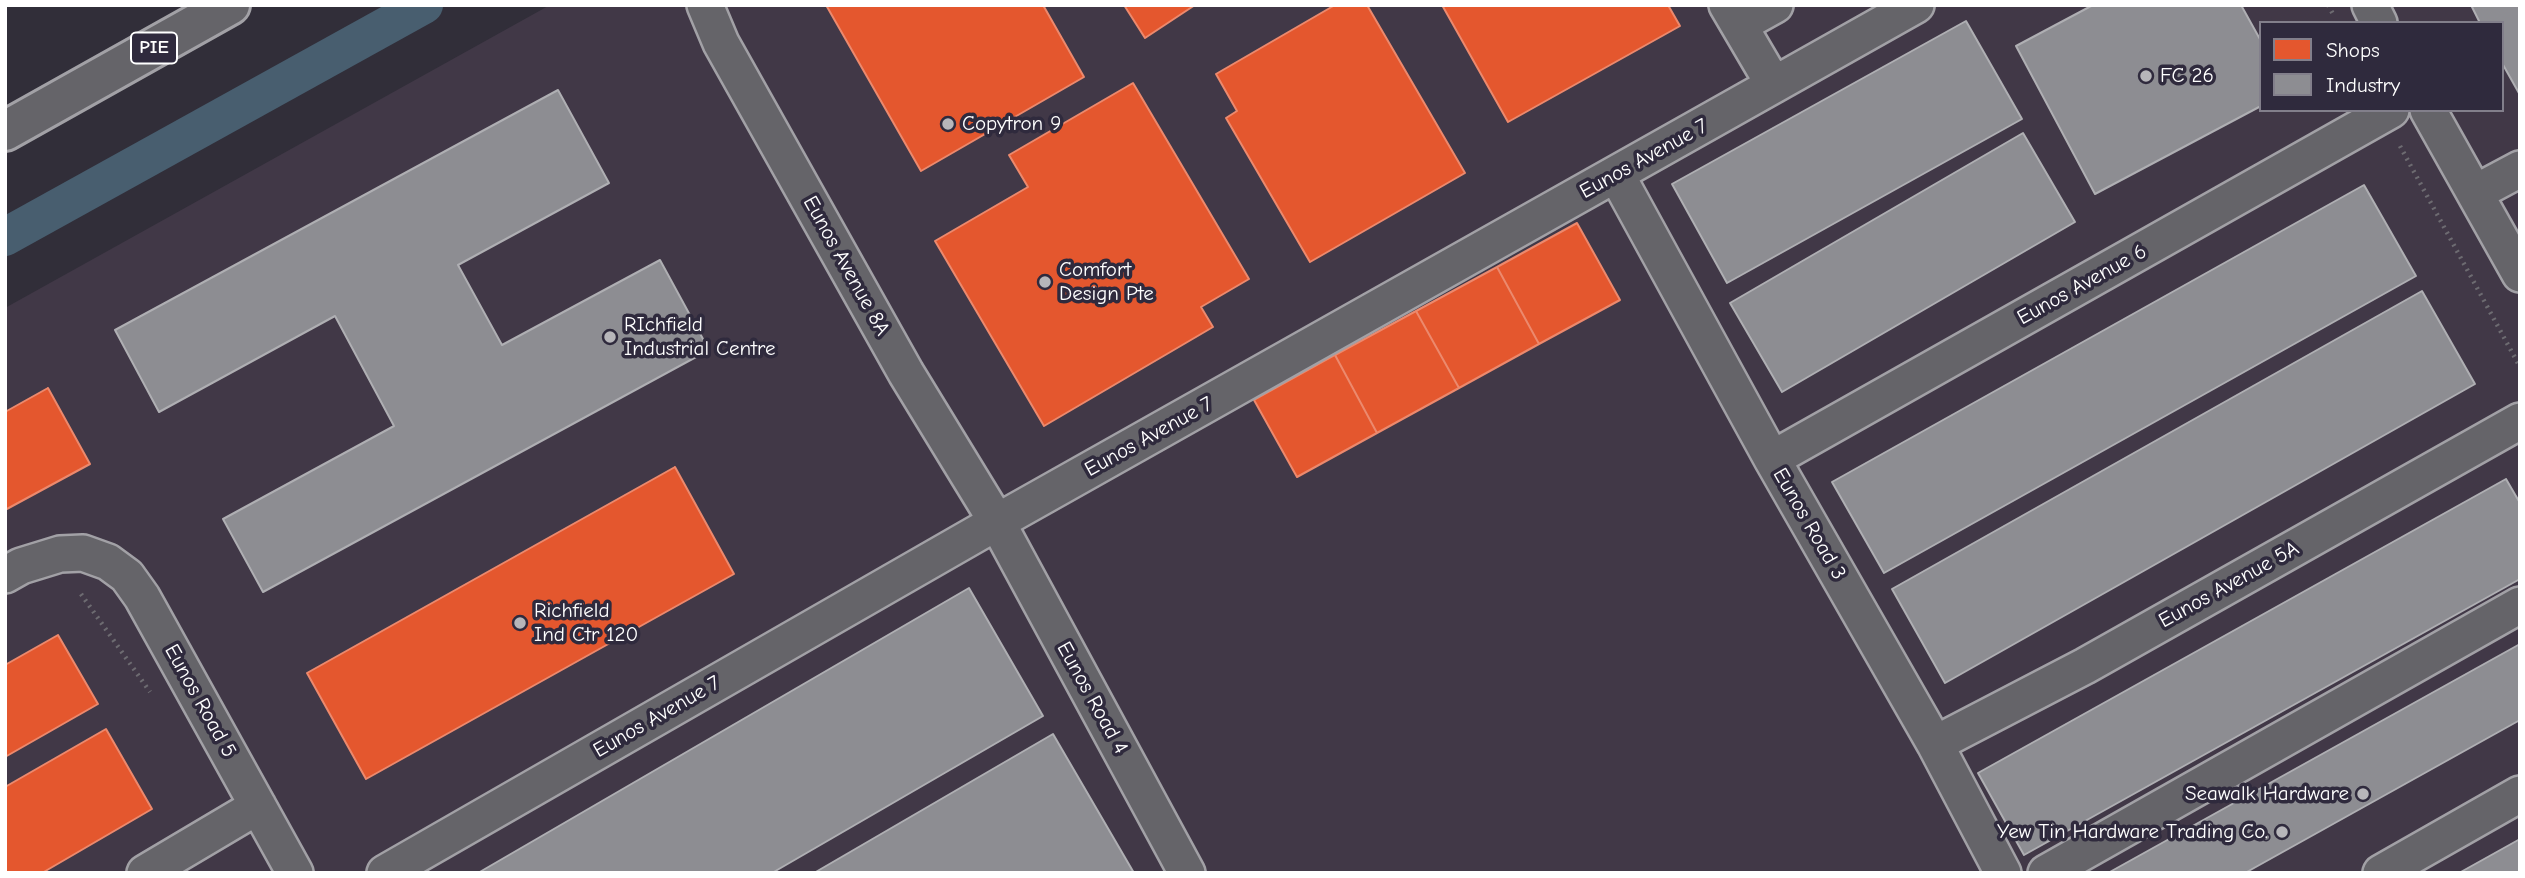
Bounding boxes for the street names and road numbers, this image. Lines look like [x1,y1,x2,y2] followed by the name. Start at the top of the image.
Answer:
[131,32,177,64] road number: PIE
[1576,113,1712,205] street label: Eunos Avenue 7
[797,192,895,340] street label: Eunos Avenue 8A
[2013,239,2151,331] street label: Eunos Avenue 6
[1081,391,1217,483] street label: Eunos Avenue 7
[1767,464,1851,584] street label: Eunos Road 3
[2155,536,2303,634] street label: Eunos Avenue 5A
[1051,638,1133,758] street label: Eunos Road 4
[159,640,241,762] street label: Eunos Road 5
[589,670,725,764] street label: Eunos Avenue 7

